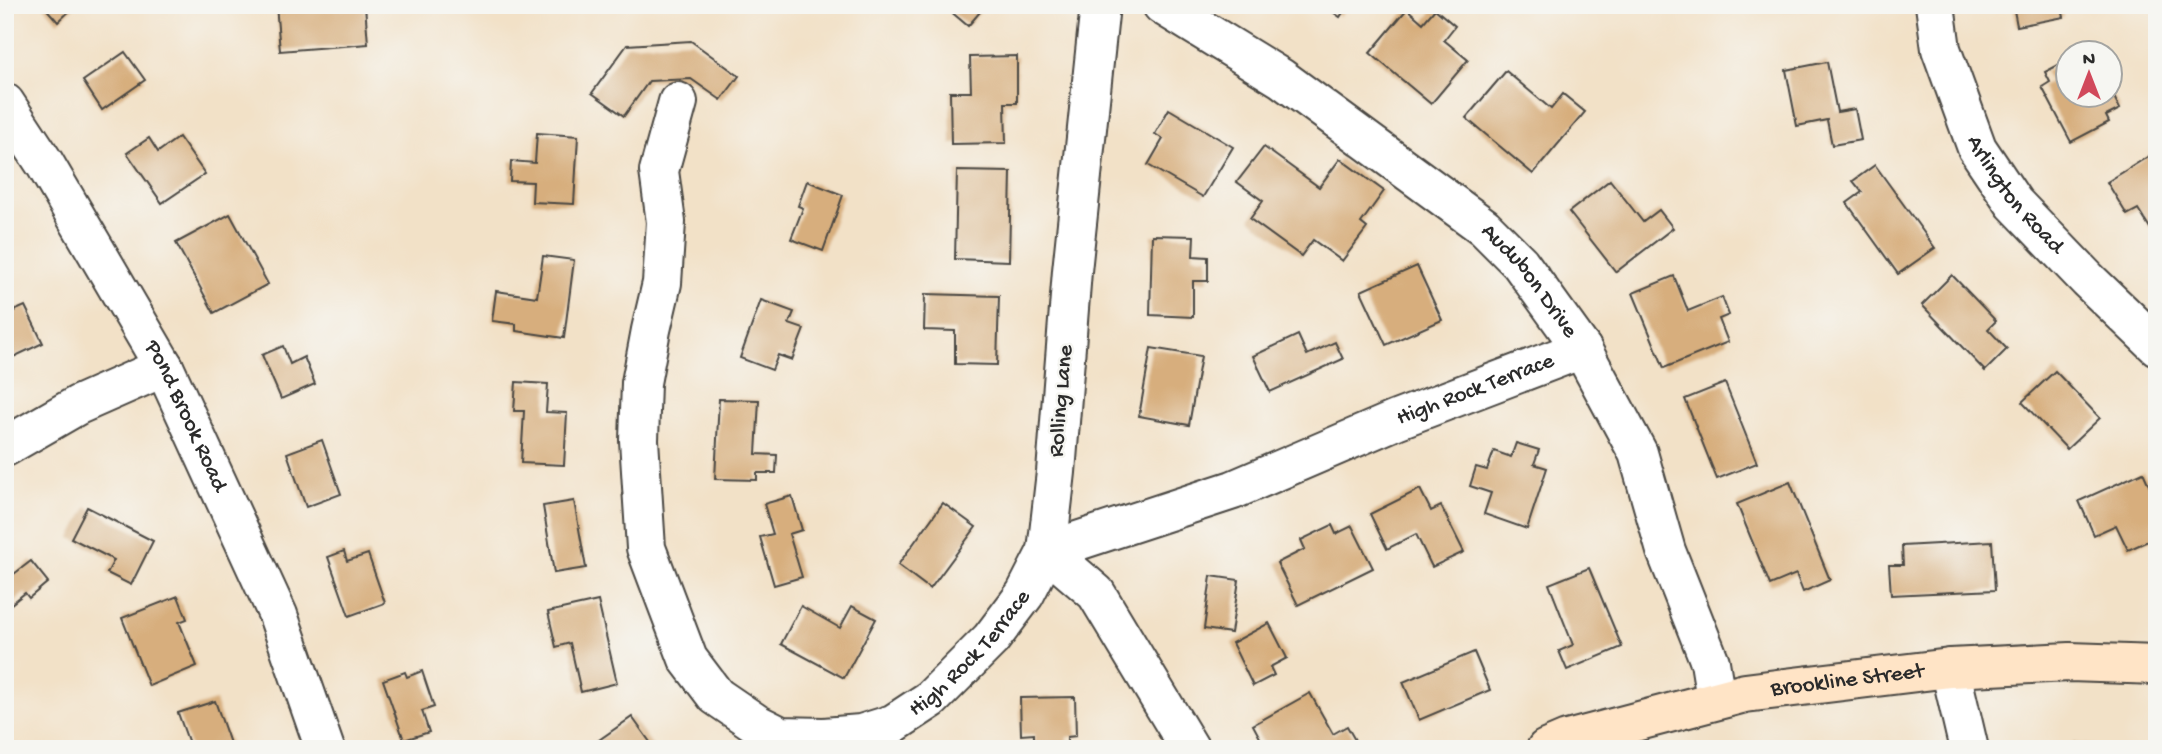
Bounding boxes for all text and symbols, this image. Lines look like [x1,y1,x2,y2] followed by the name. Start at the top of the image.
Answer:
[2054,38,2124,108] north arrow
[2083,49,2095,72] text: N
[1960,132,2070,261] street label: Arlington Road
[1475,218,1584,344] street label: Audubon Drive
[137,335,234,498] street label: Pond Brook Road
[1044,343,1080,458] street label: Rolling Lane
[1393,347,1559,432] street label: High Rock Terrace
[904,584,1037,723] street label: High Rock Terrace
[1768,658,1927,703] street label: Brookline Street

